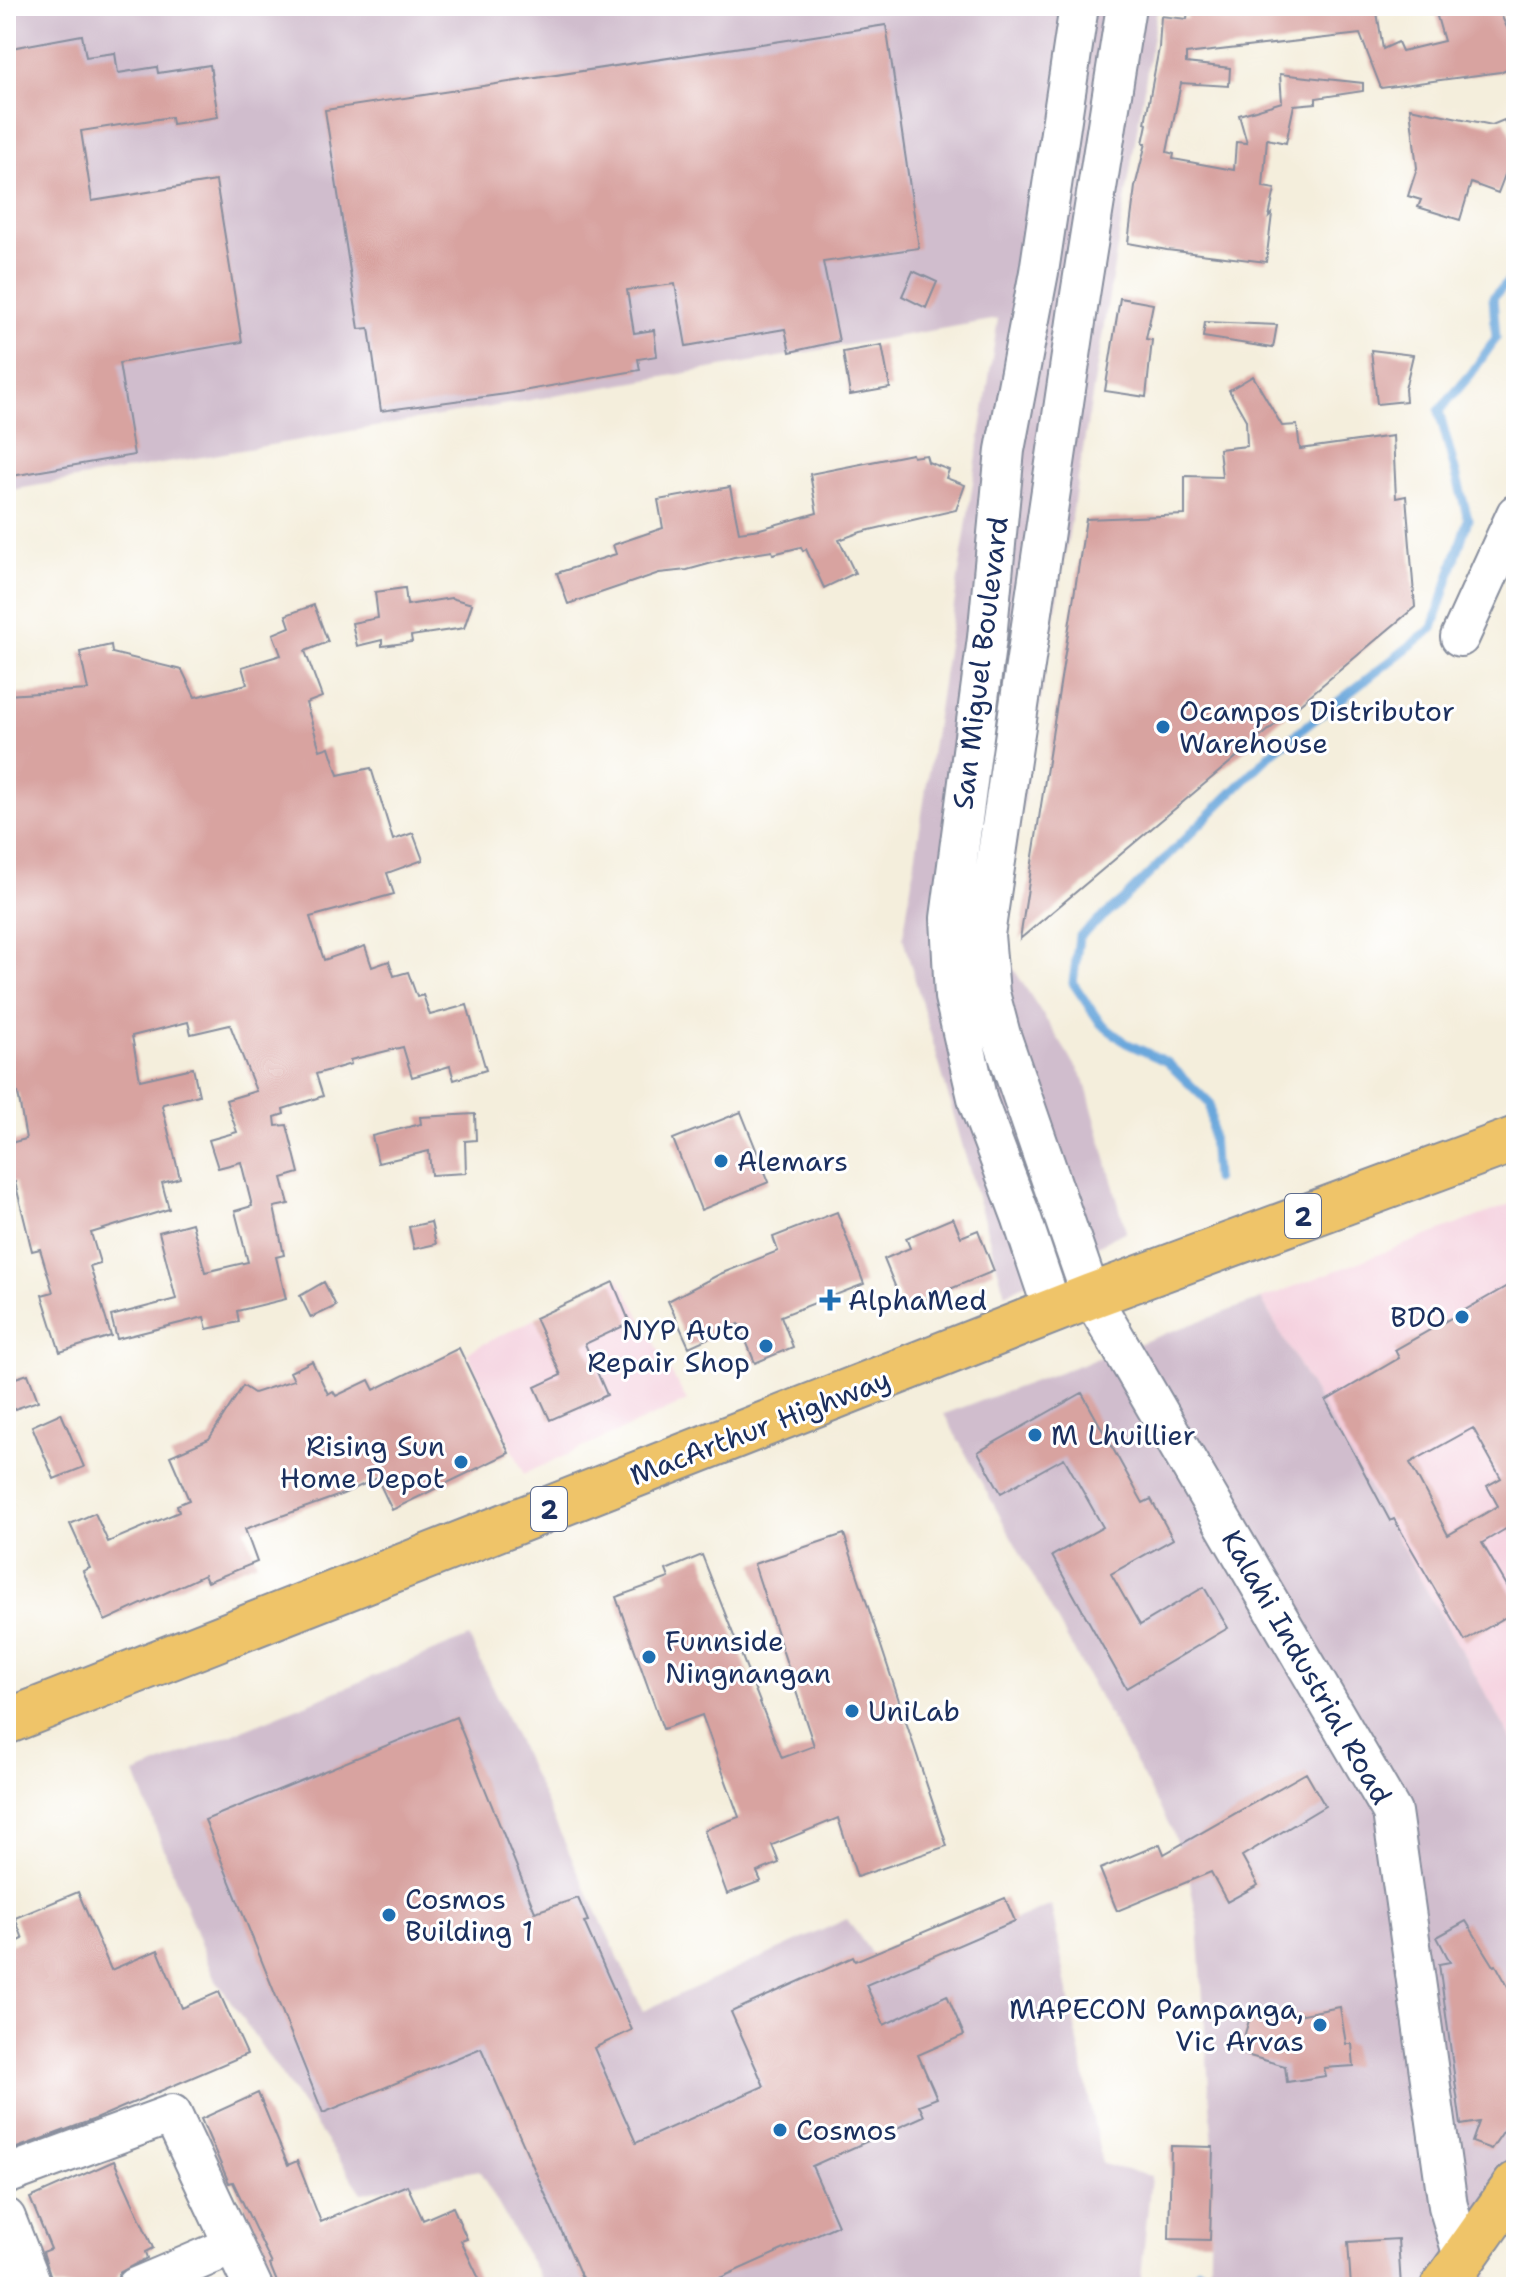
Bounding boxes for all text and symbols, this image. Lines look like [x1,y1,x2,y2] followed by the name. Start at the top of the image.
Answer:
[943,514,1017,812] street label: San Miguel Boulevard
[1179,692,1455,762] place label: Ocampos Distributor Warehouse
[1154,718,1172,736] marker: Ocampos Distributor Warehouse
[737,1142,848,1180] place label: Alemars
[712,1152,730,1170] marker: Alemars
[1285,1194,1321,1238] road number: 2
[848,1281,987,1319] place label: AlphaMed
[819,1289,841,1311] marker: AlphaMed
[1390,1298,1446,1336] place label: BDO
[1453,1308,1471,1326] marker: BDO
[587,1311,750,1381] place label: NYP Auto Repair Shop
[757,1337,775,1355] marker: NYP Auto Repair Shop
[624,1360,896,1494] street label: MacArthur Highway
[1051,1416,1196,1454] place label: M Lhuillier
[1026,1426,1044,1444] marker: M Lhuillier
[280,1427,445,1497] place label: Rising Sun Home Depot
[452,1453,470,1471] marker: Rising Sun Home Depot
[531,1487,567,1531] road number: 2
[1213,1523,1401,1811] street label: Kalahi Industrial Road
[665,1622,831,1692] place label: Funnside Ningnangan
[640,1648,658,1666] marker: Funnside Ningnangan
[868,1692,960,1730] place label: UniLab
[843,1702,861,1720] marker: UniLab
[405,1880,534,1950] place label: Cosmos Building 1
[380,1906,398,1924] marker: Cosmos Building 1
[1009,1990,1304,2060] place label: MAPECON Pampanga, Vic Arvas
[1311,2016,1329,2034] marker: MAPECON Pampanga, Vic Arvas
[796,2111,897,2149] place label: Cosmos
[771,2121,789,2139] marker: Cosmos

